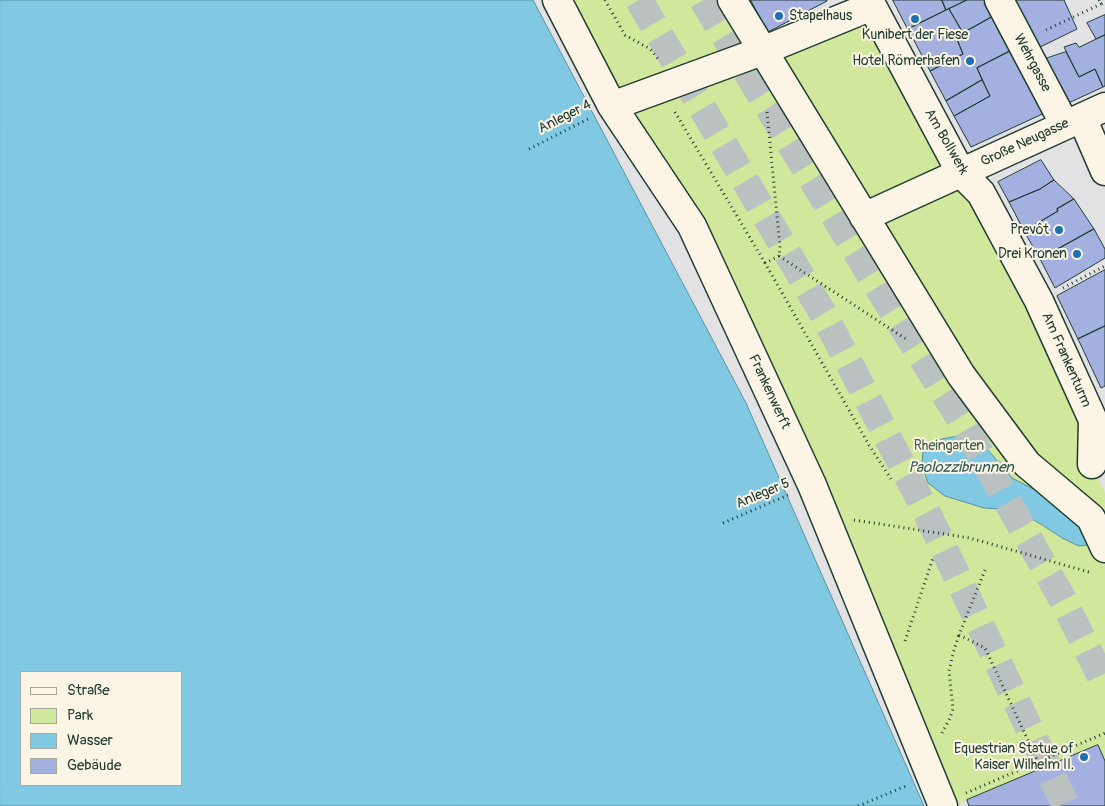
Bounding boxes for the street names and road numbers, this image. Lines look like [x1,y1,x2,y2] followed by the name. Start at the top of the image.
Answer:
[1010,31,1054,95] street label: Wehrgasse
[536,96,594,138] street label: Anleger 4
[920,106,972,178] street label: Am Bollwerk
[978,115,1072,171] street label: Große Neugasse
[1038,310,1094,410] street label: Am Frankenturm
[744,352,794,432] street label: Frankenwerft
[734,475,792,513] street label: Anleger 5

